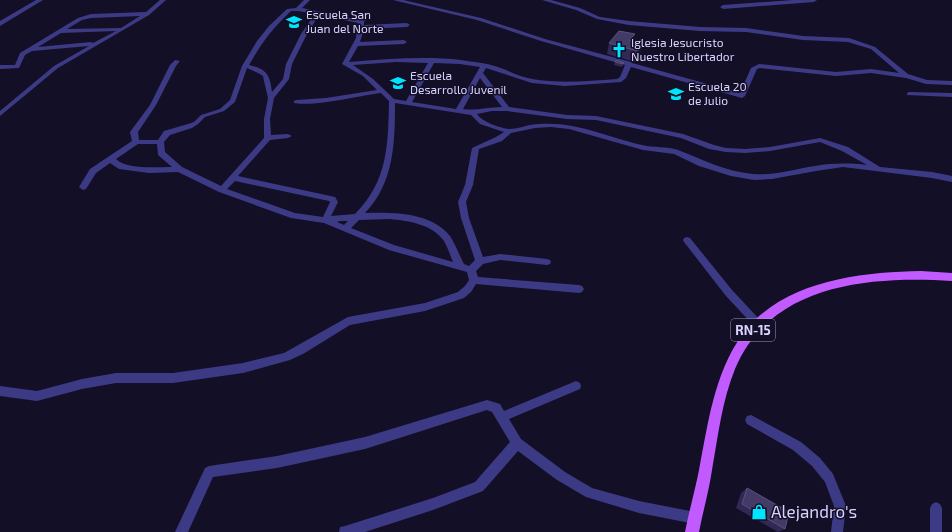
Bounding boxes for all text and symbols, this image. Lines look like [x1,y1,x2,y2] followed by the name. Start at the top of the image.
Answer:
[306,7,384,35] place label: Escuela San Juan del Norte
[285,13,303,31] school or university icon: Escuela San Juan del Norte
[631,35,735,63] place label: Iglesia Jesucristo Nuestro Libertador
[610,41,628,59] church icon: Iglesia Jesucristo Nuestro Libertador
[410,68,507,96] place label: Escuela Desarrollo Juvenil
[389,74,407,92] school or university icon: Escuela Desarrollo Juvenil
[688,79,747,107] place label: Escuela 20 de Julio
[667,85,685,103] school or university icon: Escuela 20 de Julio
[731,319,775,341] road number: RN-15
[771,501,857,522] place label: Alejandro's
[750,503,768,521] shop icon: Alejandro's

